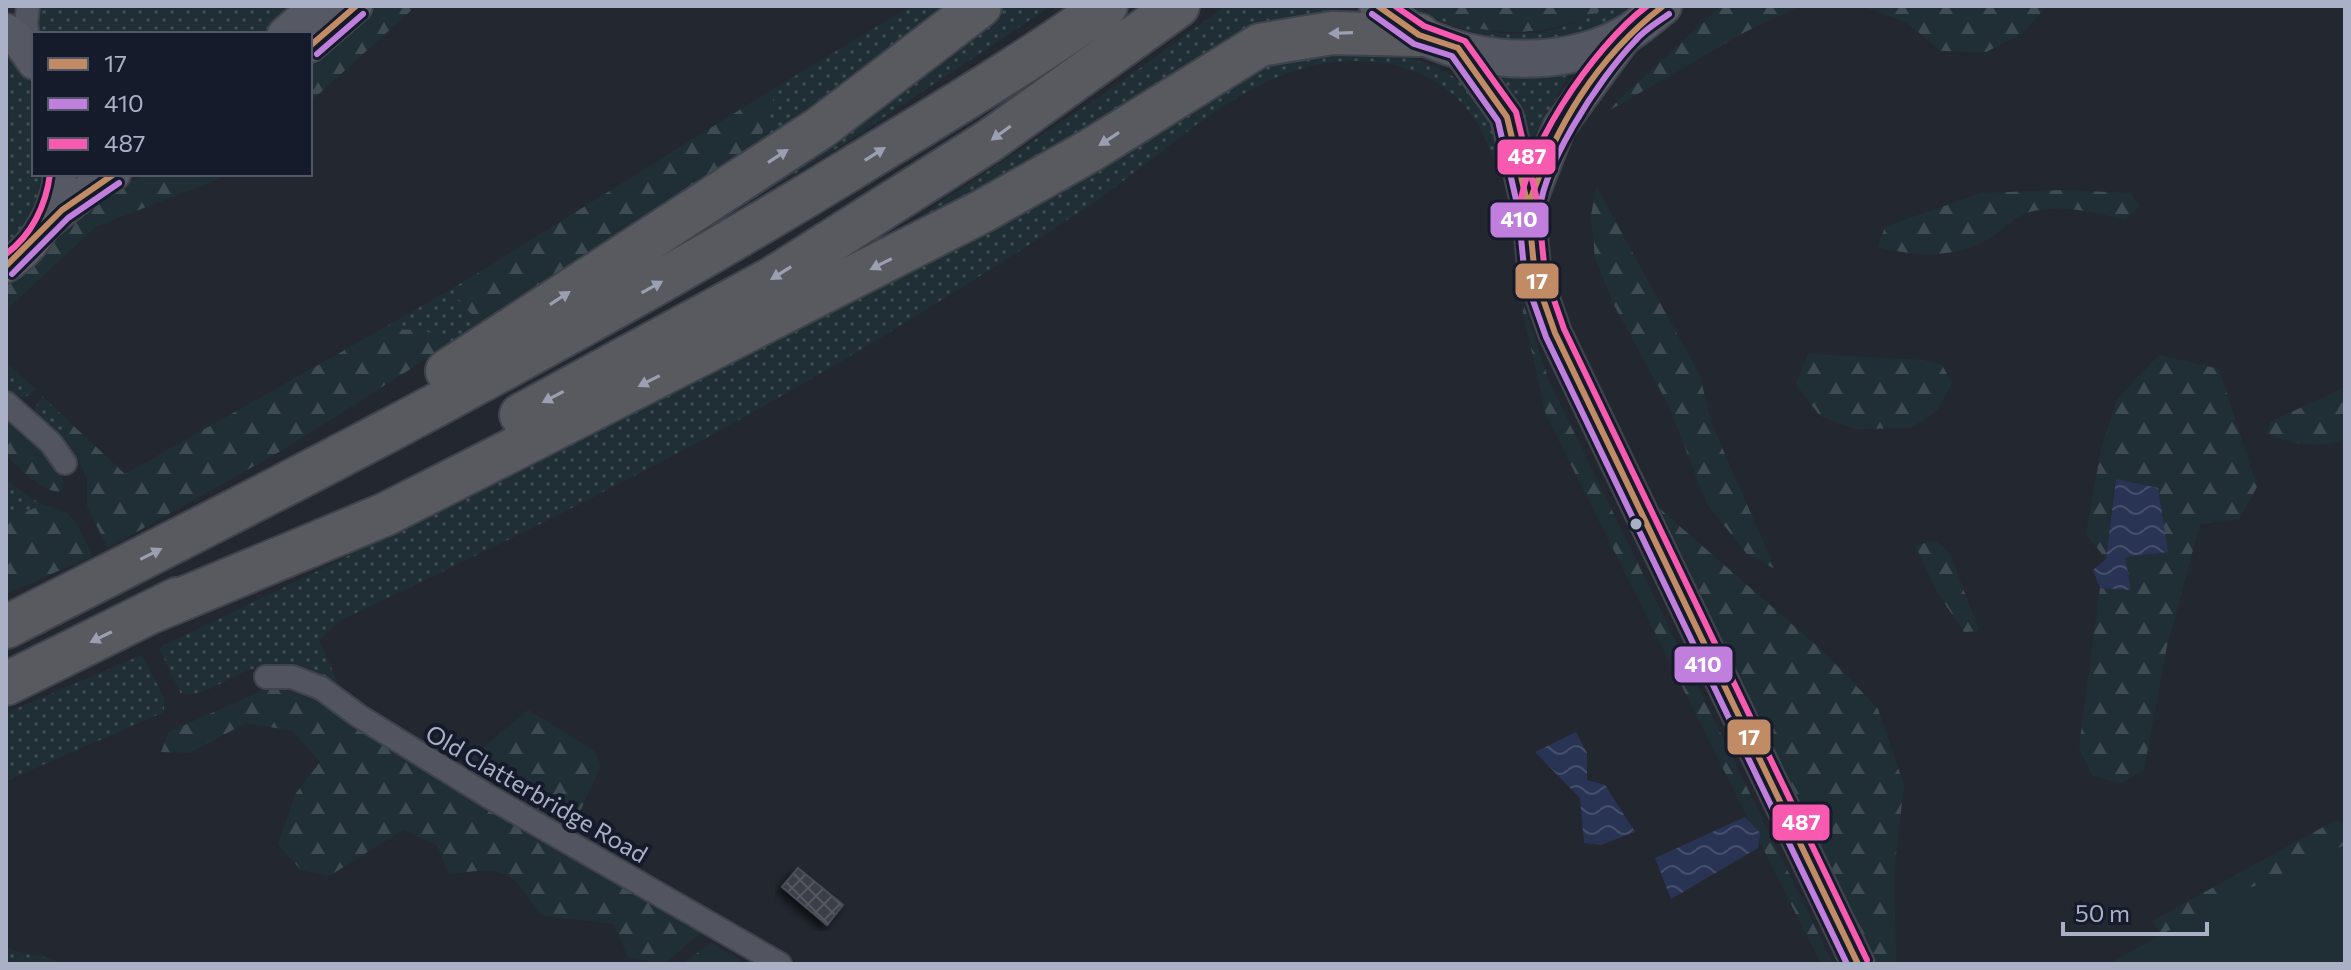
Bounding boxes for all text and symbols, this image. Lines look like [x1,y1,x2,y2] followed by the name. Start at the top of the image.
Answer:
[1328,27,1353,40] one-way arrow
[32,32,312,176] legend
[104,48,127,77] text: 17
[104,88,144,117] text: 410
[990,125,1011,140] one-way arrow
[104,128,146,157] text: 487
[1098,131,1119,146] one-way arrow
[1496,138,1557,176] line badge: 487
[1508,142,1547,169] text: 487
[864,147,886,161] one-way arrow
[767,148,788,163] one-way arrow
[1489,201,1550,239] line badge: 410
[1500,205,1538,232] text: 410
[869,257,892,270] one-way arrow
[1514,262,1560,300] line badge: 17
[770,265,793,280] one-way arrow
[1526,267,1548,294] text: 17
[641,281,663,295] one-way arrow
[549,291,571,306] one-way arrow
[637,375,660,388] one-way arrow
[542,391,565,404] one-way arrow
[1628,516,1644,532] unlabelled marker
[139,547,162,561] one-way arrow
[89,630,112,644] one-way arrow
[1673,645,1734,684] line badge: 410
[1684,650,1722,677] text: 410
[421,718,653,868] street label: Old Clatterbridge Road
[1726,718,1772,756] line badge: 17
[1738,723,1760,750] text: 17
[1771,803,1831,842] line badge: 487
[1782,808,1821,835] text: 487
[2063,886,2207,936] scale bar
[2075,898,2130,927] text: 50 m

